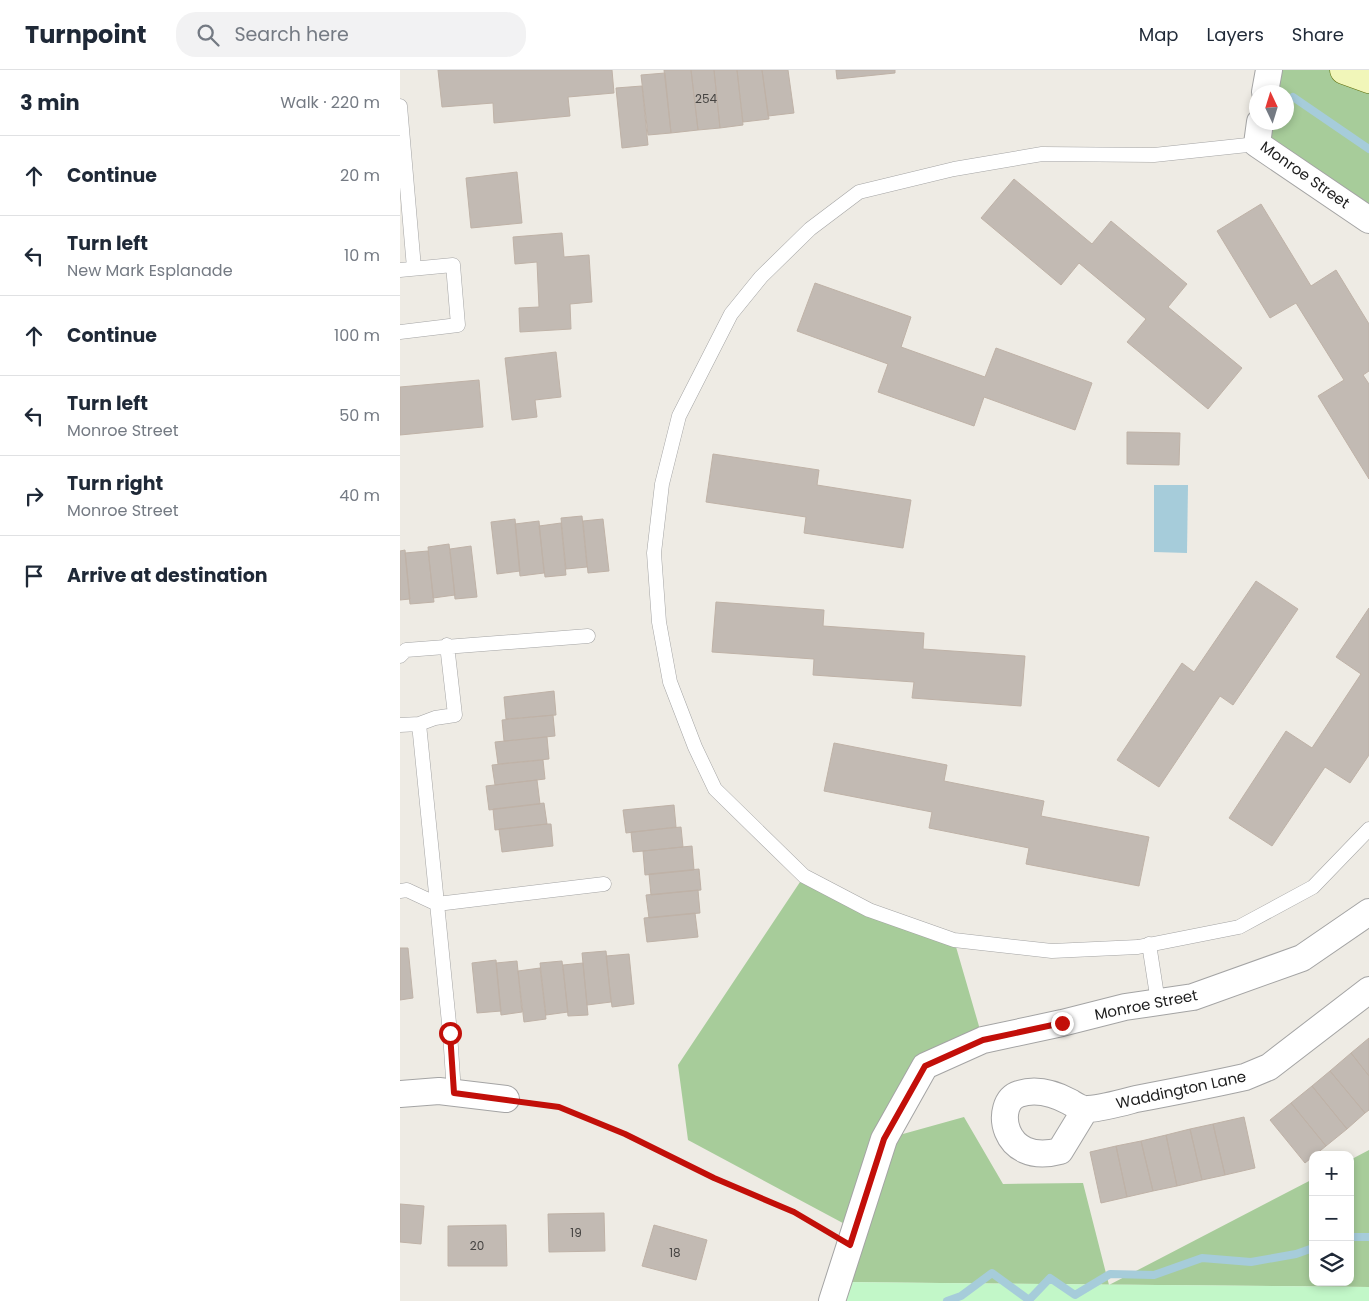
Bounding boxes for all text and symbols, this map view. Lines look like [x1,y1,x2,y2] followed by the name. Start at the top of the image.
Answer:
[176,12,526,57] search box
[25,18,146,51] text: Turnpoint
[194,21,222,49] icon: search
[234,21,349,48] text: Search here
[1139,22,1179,47] text: Map
[1207,22,1264,47] text: Layers
[1292,22,1344,47] text: Share
[1249,85,1294,130] north arrow
[20,88,80,117] text: 3 min
[695,90,717,107] house number: 254
[280,91,380,114] text: Walk · 220 m
[1256,136,1354,213] street label: Monroe Street
[20,162,48,190] icon: ahead
[67,162,157,189] text: Continue
[340,164,380,187] text: 20 m
[67,230,148,257] text: Turn left
[20,242,48,270] icon: left
[344,244,380,267] text: 10 m
[67,259,233,282] text: New Mark Esplanade
[20,322,48,350] icon: ahead
[67,322,157,349] text: Continue
[334,324,380,347] text: 100 m
[67,390,148,417] text: Turn left
[20,402,48,430] icon: left
[339,404,380,427] text: 50 m
[67,419,179,442] text: Monroe Street
[67,470,163,497] text: Turn right
[20,482,48,510] icon: right
[339,484,380,507] text: 40 m
[67,499,179,522] text: Monroe Street
[20,562,48,590] icon: arrive
[67,562,268,589] text: Arrive at destination
[1093,984,1199,1025] street label: Monroe Street
[1051,1012,1074,1035] route end
[439,1022,462,1045] route start
[1114,1065,1248,1114] street label: Waddington Lane
[1309,1151,1354,1286] map controls
[1309,1151,1354,1196] button: +
[1309,1196,1354,1241] button: −
[570,1224,582,1241] house number: 19
[470,1237,484,1254] house number: 20
[1309,1241,1354,1286] button: layers
[669,1244,681,1261] house number: 18

